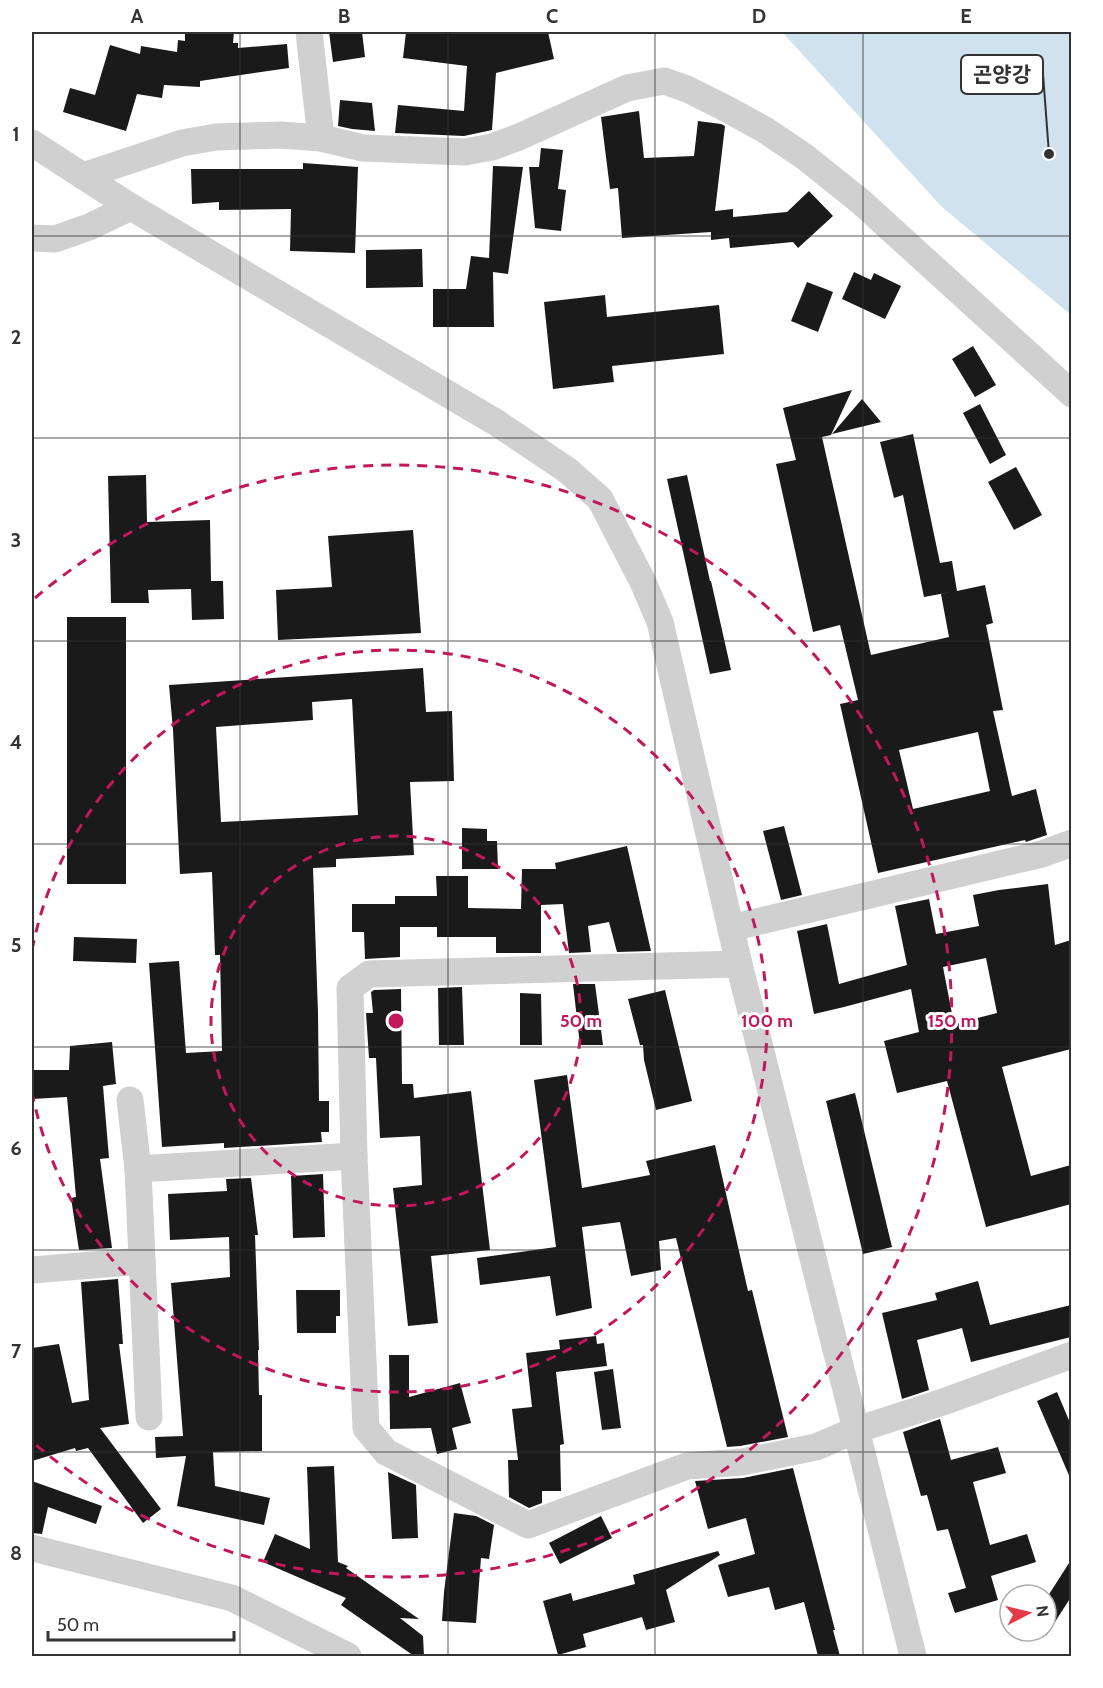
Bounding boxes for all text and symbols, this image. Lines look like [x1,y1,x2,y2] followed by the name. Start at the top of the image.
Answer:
[131,4,144,28] text: A
[338,4,350,28] text: B
[546,4,558,28] text: C
[752,4,766,28] text: D
[960,4,972,28] text: E
[961,55,1043,94] callout: 곤양강
[973,62,1031,87] text: 곤양강
[12,122,20,146] text: 1
[11,325,21,349] text: 2
[11,528,21,552] text: 3
[10,730,22,754] text: 4
[11,933,21,957] text: 5
[560,1010,602,1032] text: 50 m
[741,1010,793,1032] text: 100 m
[928,1010,976,1032] text: 150 m
[386,1011,406,1031] centre of rings
[10,1136,22,1160] text: 6
[11,1339,22,1363] text: 7
[10,1541,22,1565] text: 8
[998,1583,1058,1643] north arrow
[48,1604,234,1642] scale bar
[1032,1604,1053,1618] text: N
[57,1614,99,1636] text: 50 m

